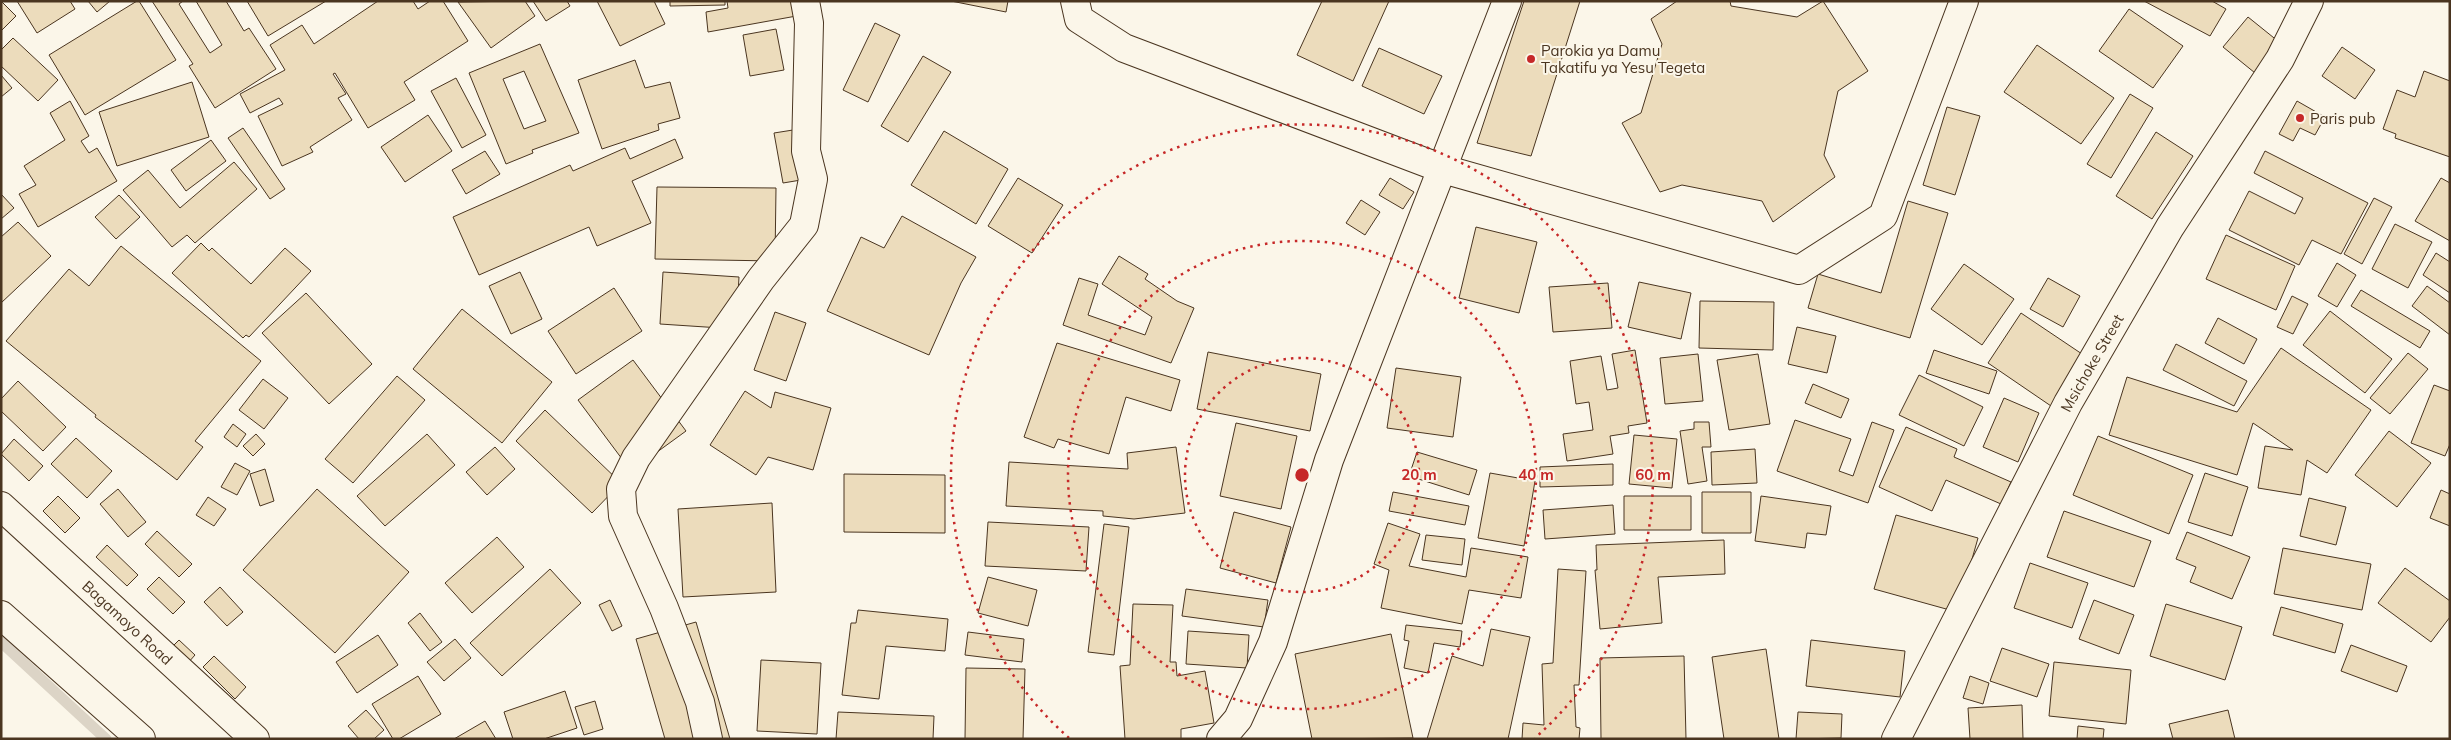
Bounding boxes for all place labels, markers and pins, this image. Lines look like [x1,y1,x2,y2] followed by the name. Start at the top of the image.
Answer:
[1541,41,1705,77] place label: Parokia ya Damu Takatifu ya Yesu Tegeta
[1525,53,1537,65] marker: Parokia ya Damu Takatifu ya Yesu Tegeta
[2310,109,2375,128] place label: Paris pub
[2294,112,2306,124] marker: Paris pub
[1293,466,1311,484] centre of rings

